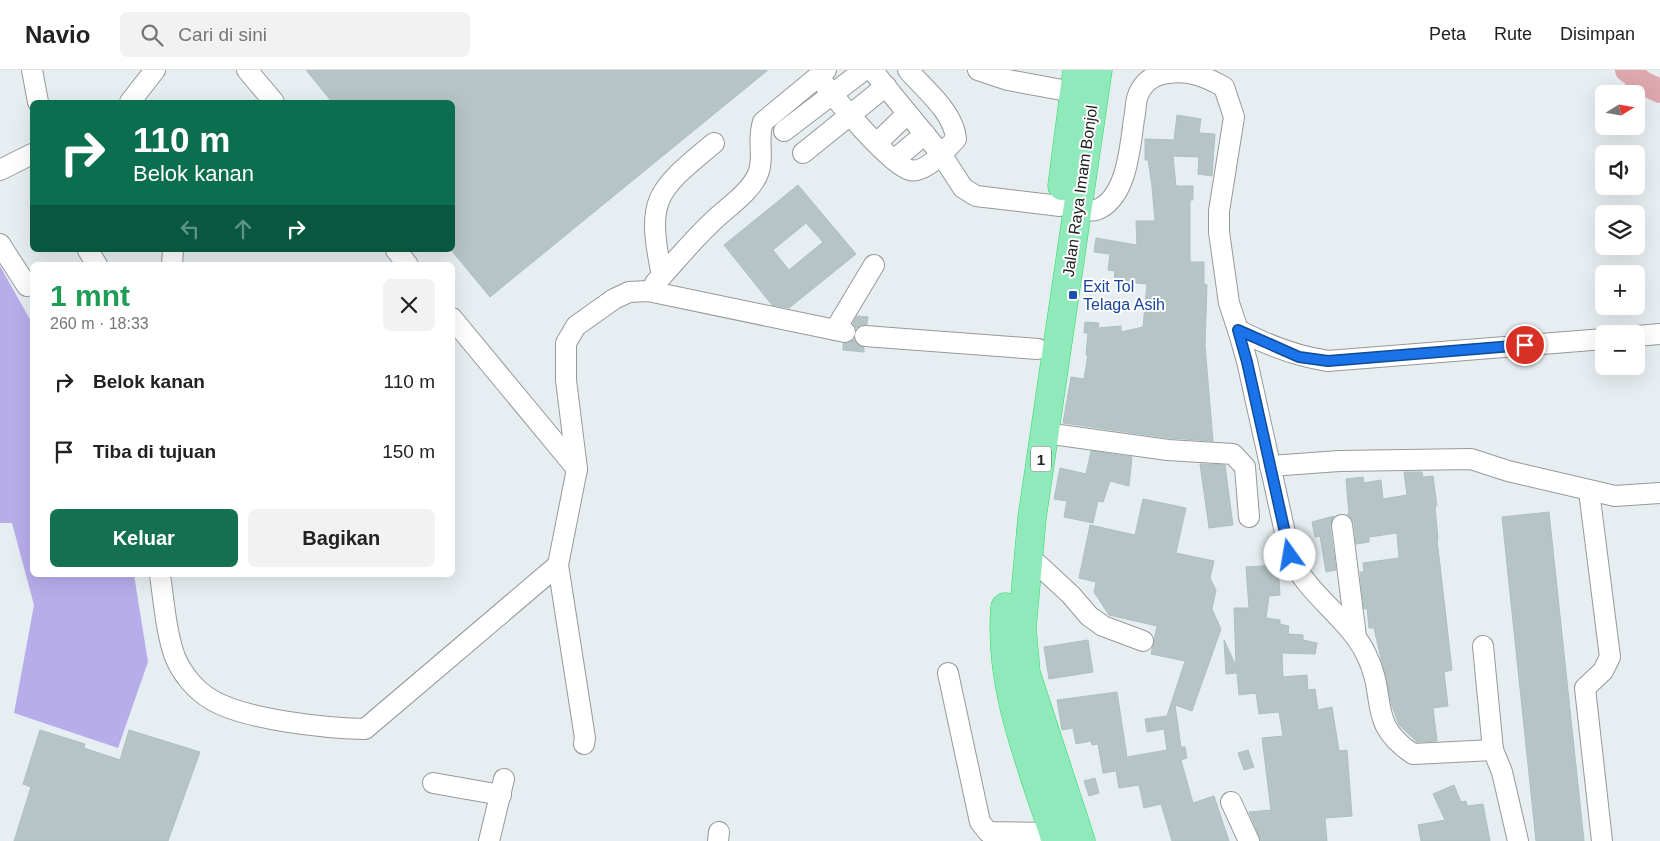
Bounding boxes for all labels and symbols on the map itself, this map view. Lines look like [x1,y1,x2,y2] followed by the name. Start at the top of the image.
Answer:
[1595,85,1645,135] north arrow
[1060,104,1100,278] street label: Jalan Raya Imam Bonjol
[1083,278,1165,313] place label: Exit Tol Telaga Asih
[1067,289,1079,301] marker: Exit Tol Telaga Asih
[1504,324,1546,366] pin
[1031,446,1051,472] road number: 1
[1263,528,1315,580] position arrow

